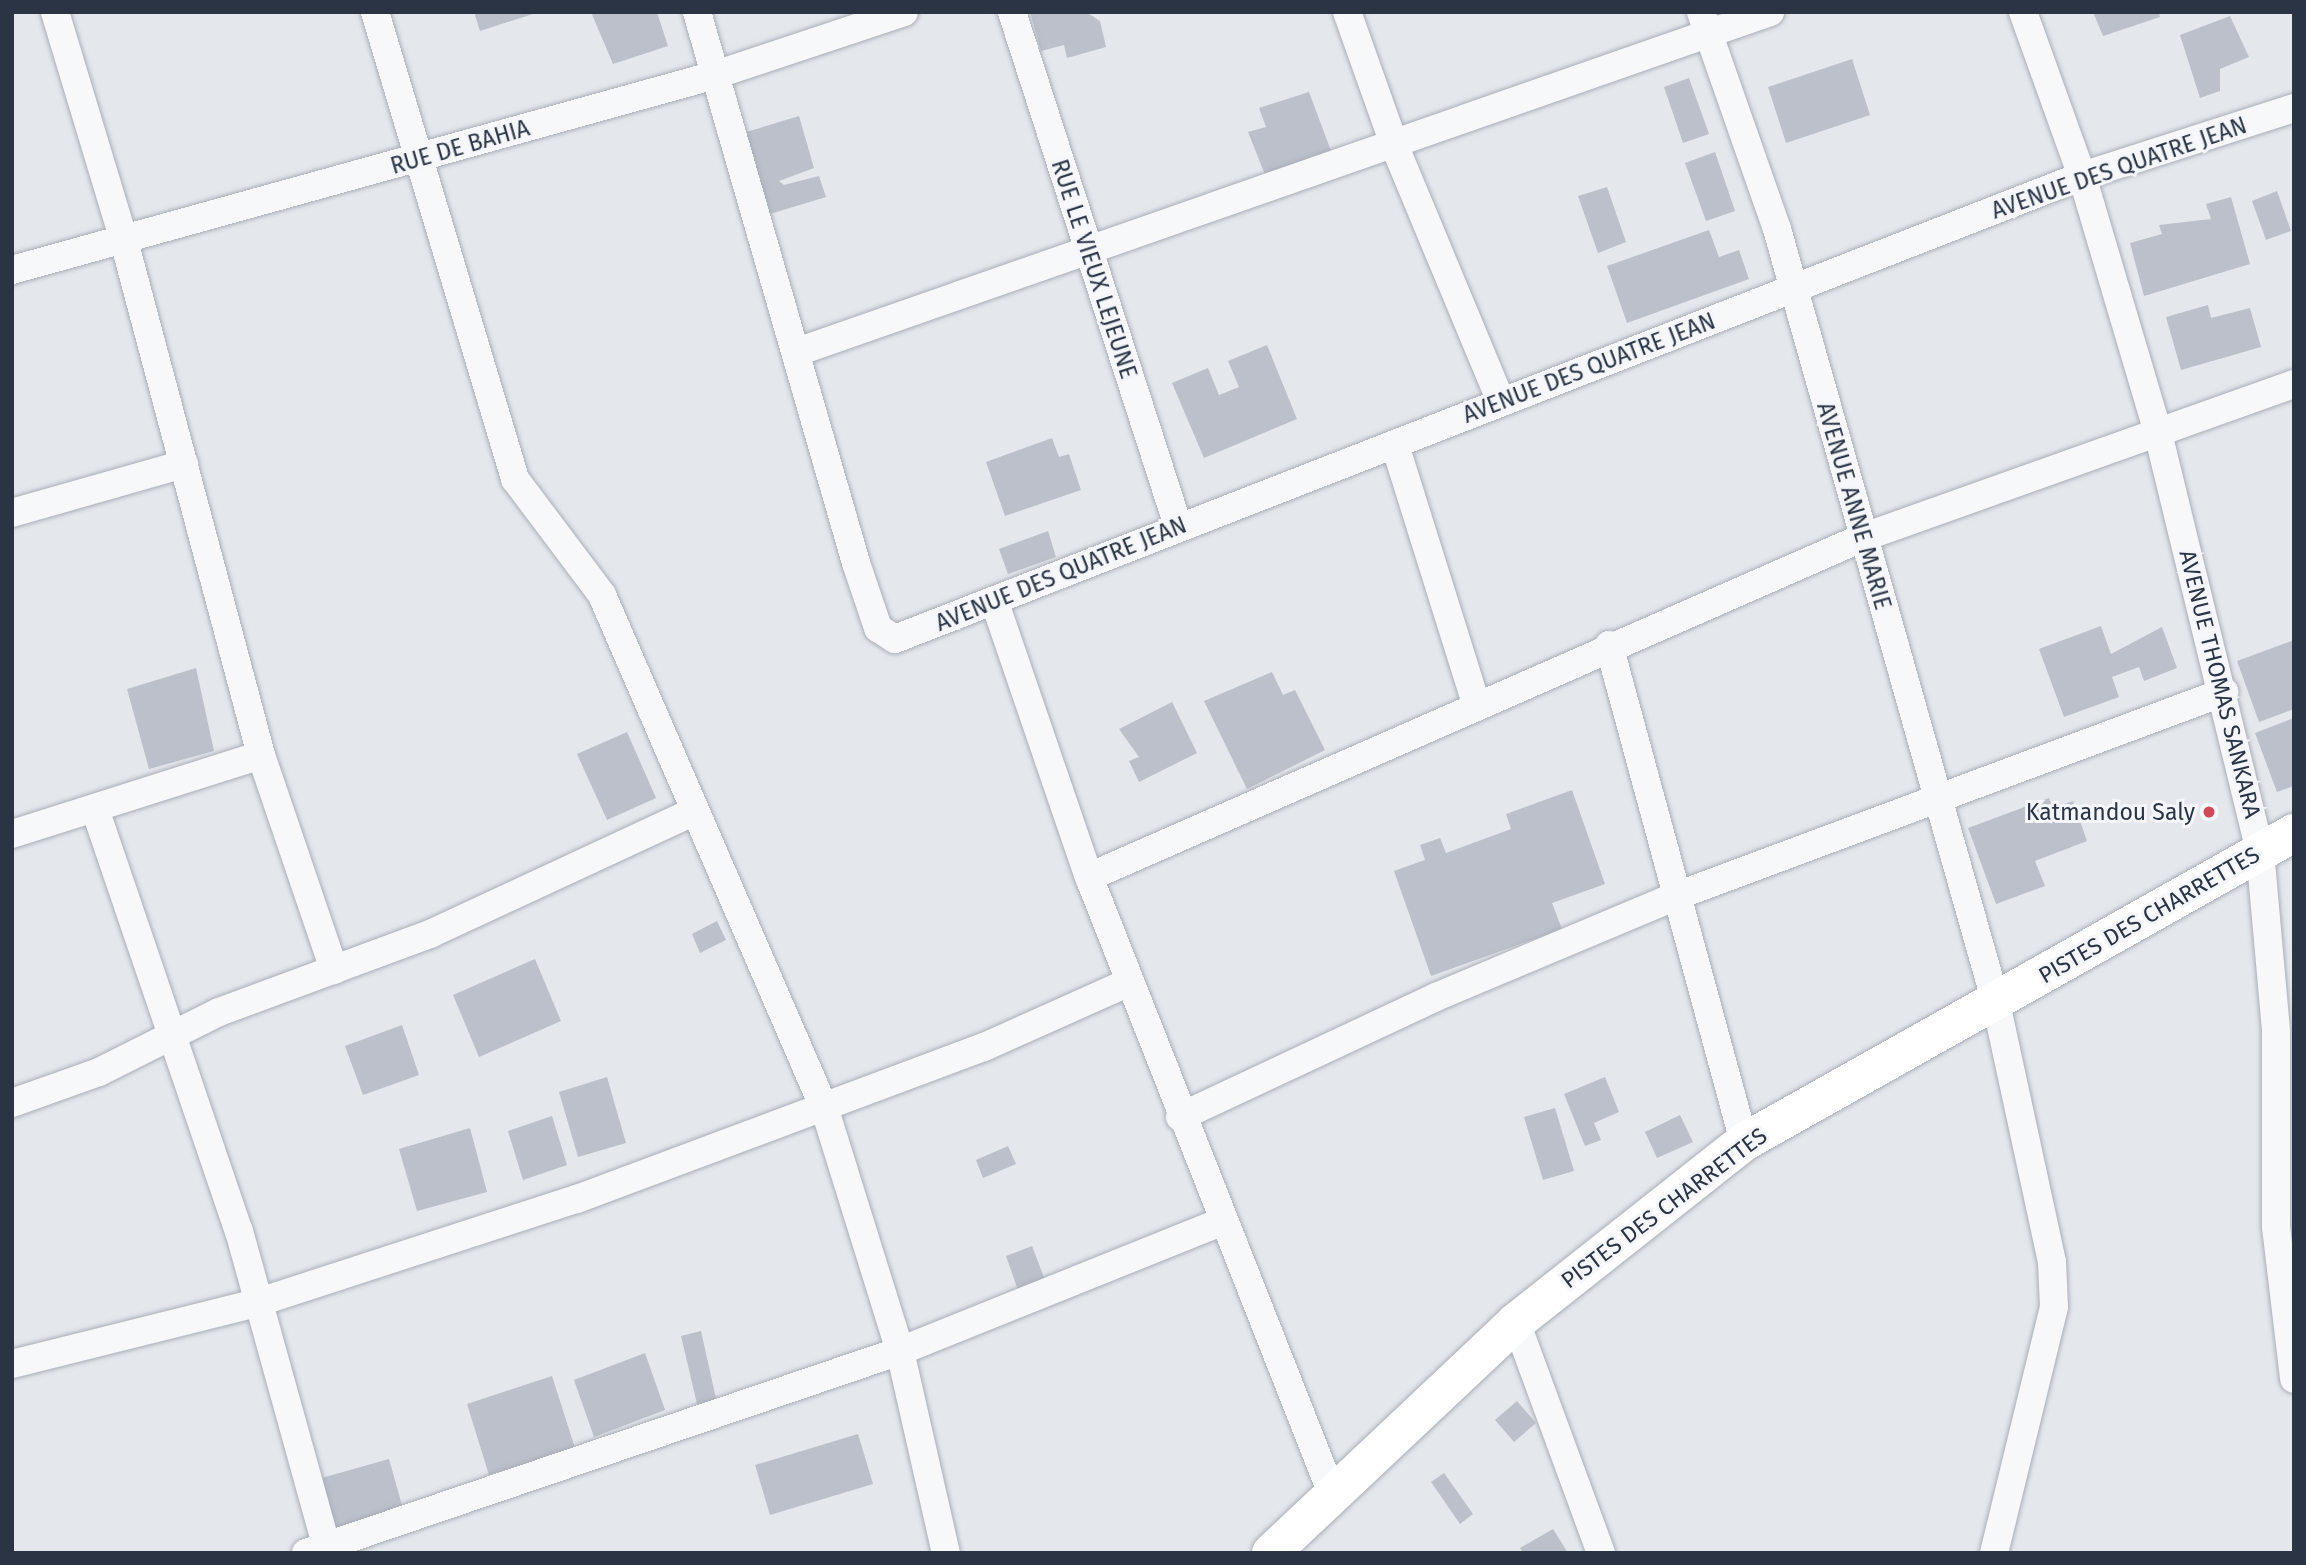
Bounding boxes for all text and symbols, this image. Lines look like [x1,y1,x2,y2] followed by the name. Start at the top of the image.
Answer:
[1988,111,2250,225] street label: AVENUE DES QUATRE JEAN
[387,114,533,180] street label: RUE DE BAHIA
[1046,156,1142,382] street label: RUE LE VIEUX LEJEUNE
[1459,307,1719,429] street label: AVENUE DES QUATRE JEAN
[1811,399,1897,613] street label: AVENUE ANNE MARIE
[932,511,1190,637] street label: AVENUE DES QUATRE JEAN
[2173,547,2267,821] street label: AVENUE THOMAS SANKARA
[2026,798,2195,826] place label: Katmandou Saly
[2201,804,2217,820] marker: Katmandou Saly
[2034,840,2264,990] street label: PISTES DES CHARRETTES
[1556,1122,1772,1294] street label: PISTES DES CHARRETTES

